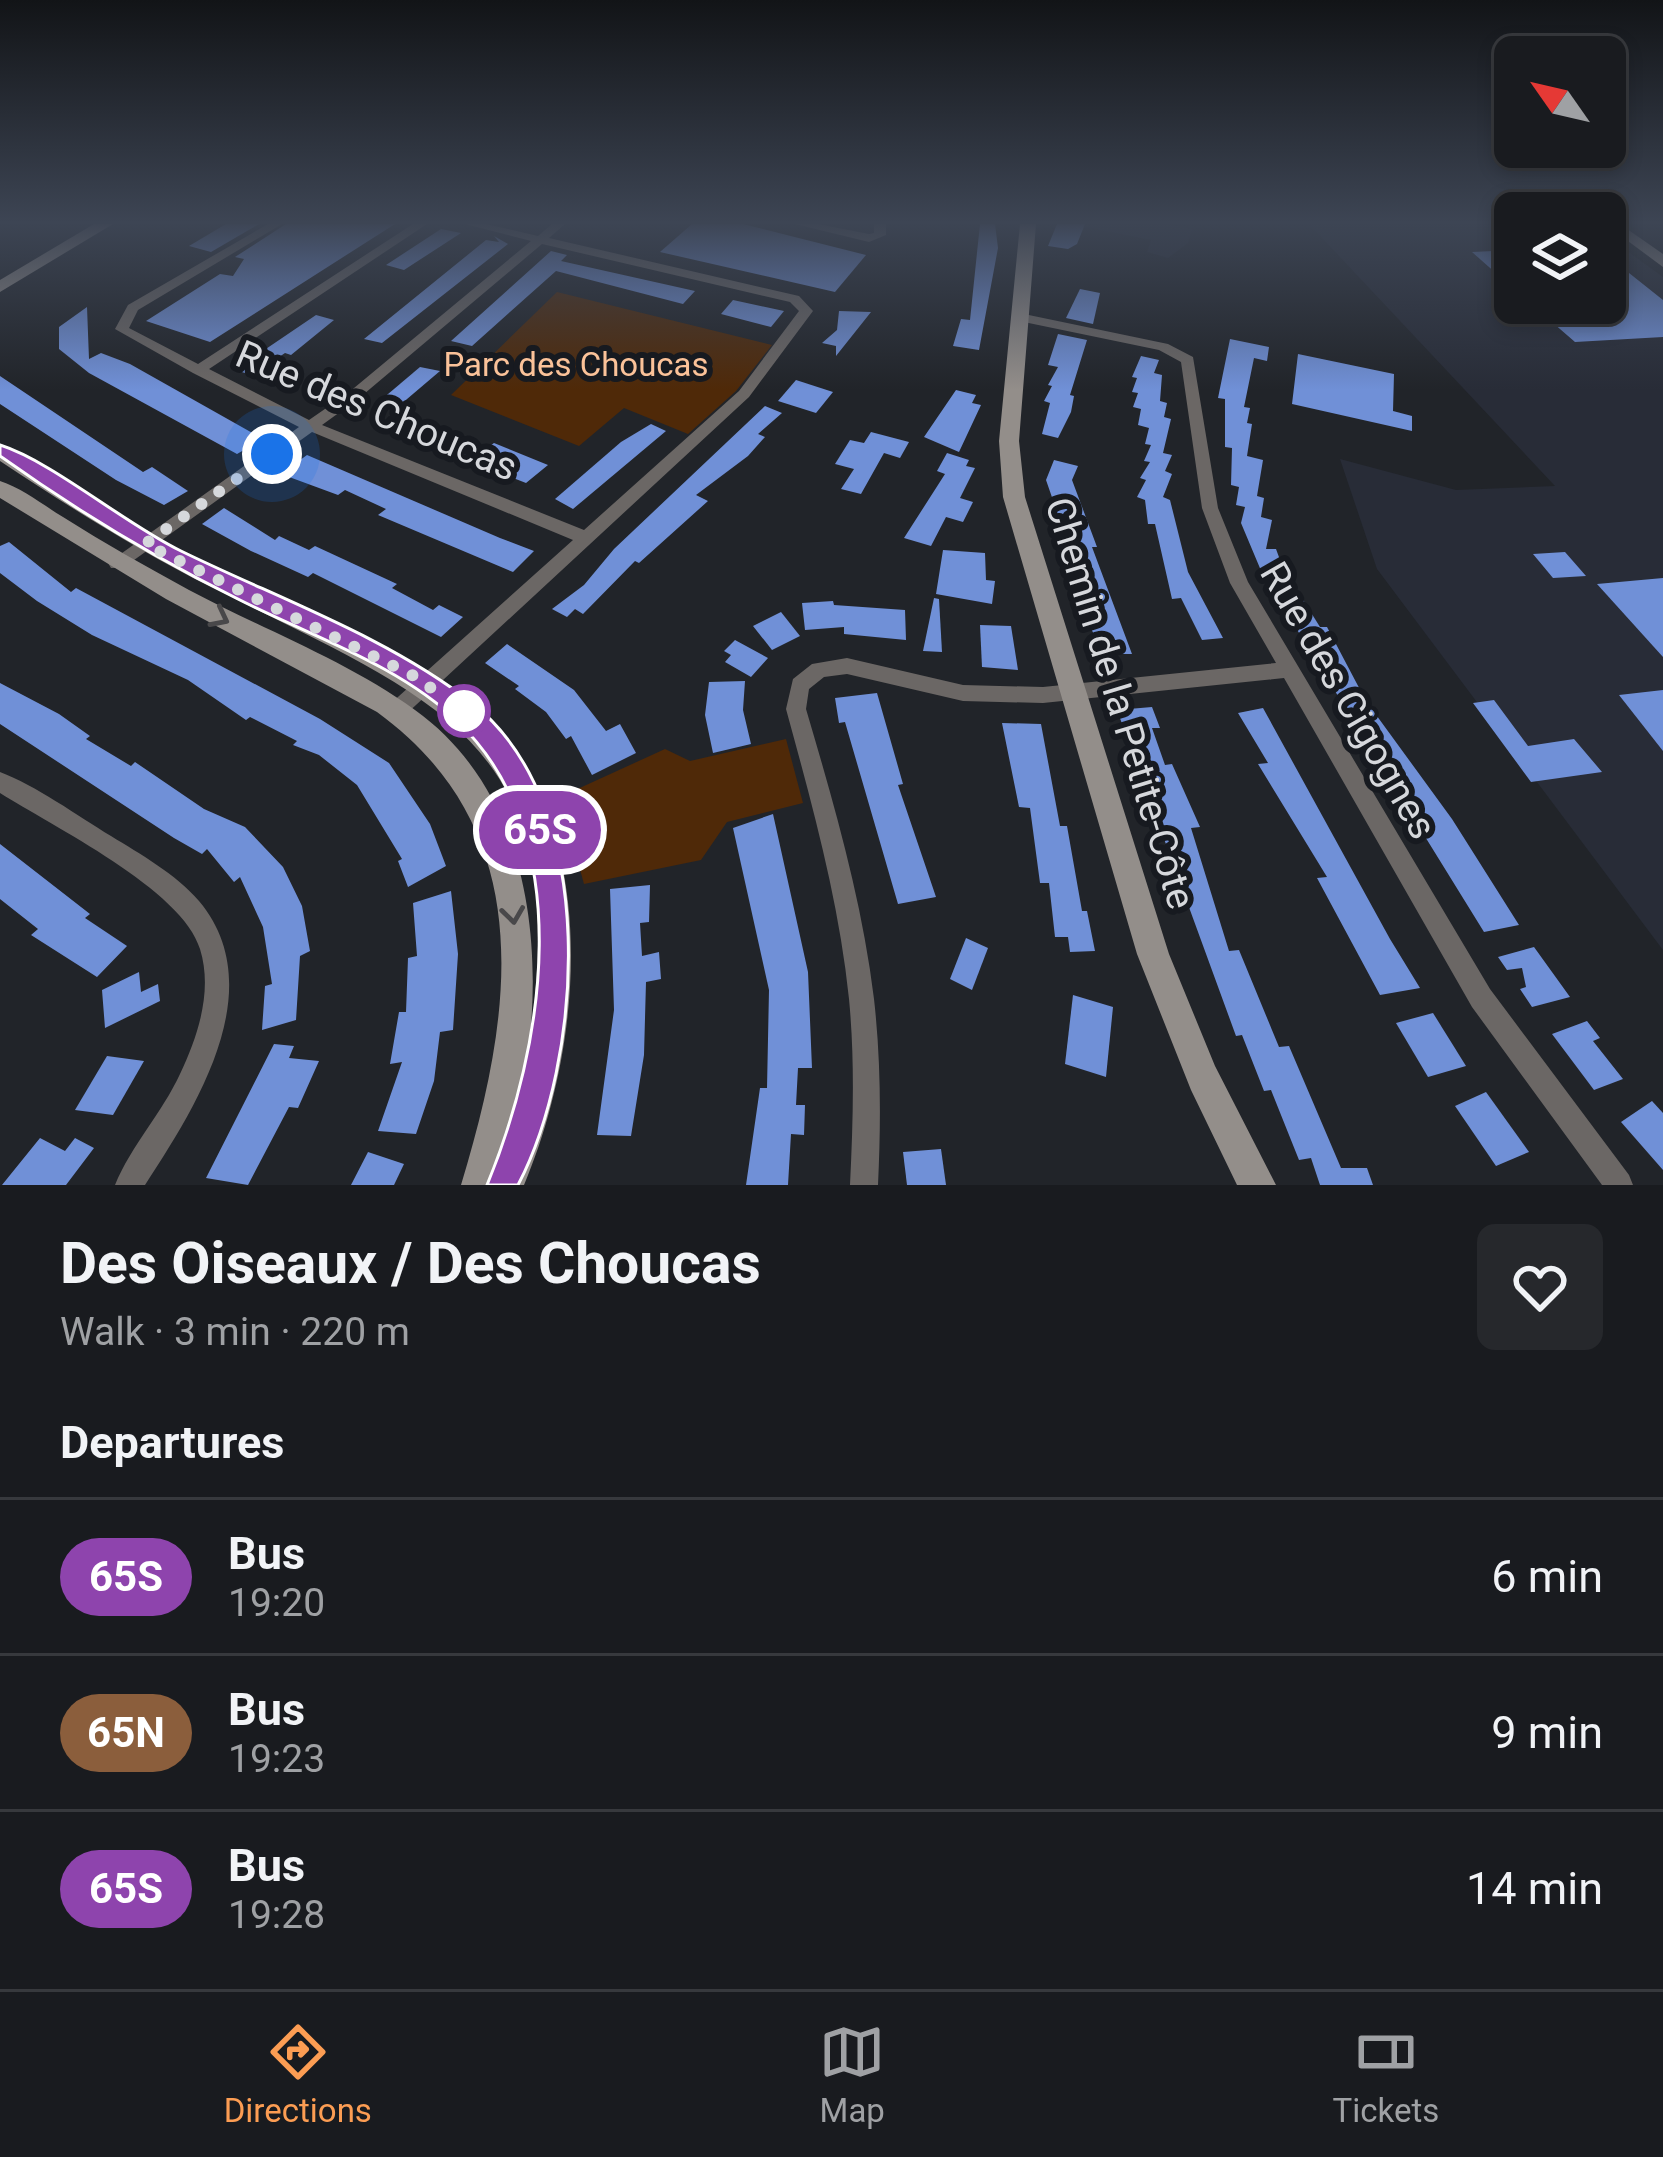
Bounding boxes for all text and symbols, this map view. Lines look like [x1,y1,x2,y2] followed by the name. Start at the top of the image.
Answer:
[1494,36,1626,168] north arrow
[1494,36,1626,324] map controls
[1494,192,1626,324] button: layers
[229,331,524,491] street label: Rue des Choucas
[443,345,709,384] park label: Parc des Choucas
[242,424,302,484] your location
[1036,492,1205,915] street label: Chemin de la Petite-Côte
[1250,554,1446,847] street label: Rue des Cigognes
[208,603,230,626] one-way arrow
[439,686,489,736] unlabelled marker
[471,791,609,869] line badge: 65S
[503,805,577,854] text: 65S
[499,906,525,925] one-way arrow
[1477,1224,1603,1350] button: heart
[60,1230,761,1297] text: Des Oiseaux / Des Choucas
[60,1309,410,1355] text: Walk · 3 min · 220 m
[60,1416,284,1469] text: Departures
[228,1527,305,1580] text: Bus
[1491,1550,1603,1603] text: 6 min
[89,1552,163,1601] text: 65S
[228,1580,325,1626] text: 19:20
[228,1683,305,1736] text: Bus
[1491,1706,1603,1759] text: 9 min
[87,1708,165,1757] text: 65N
[228,1736,325,1782] text: 19:23
[228,1839,305,1892] text: Bus
[1466,1862,1603,1915] text: 14 min
[89,1864,163,1913] text: 65S
[228,1892,325,1938] text: 19:28
[224,2019,372,2130] tab: Directions
[819,2019,885,2130] tab: Map
[1333,2019,1439,2130] tab: Tickets

